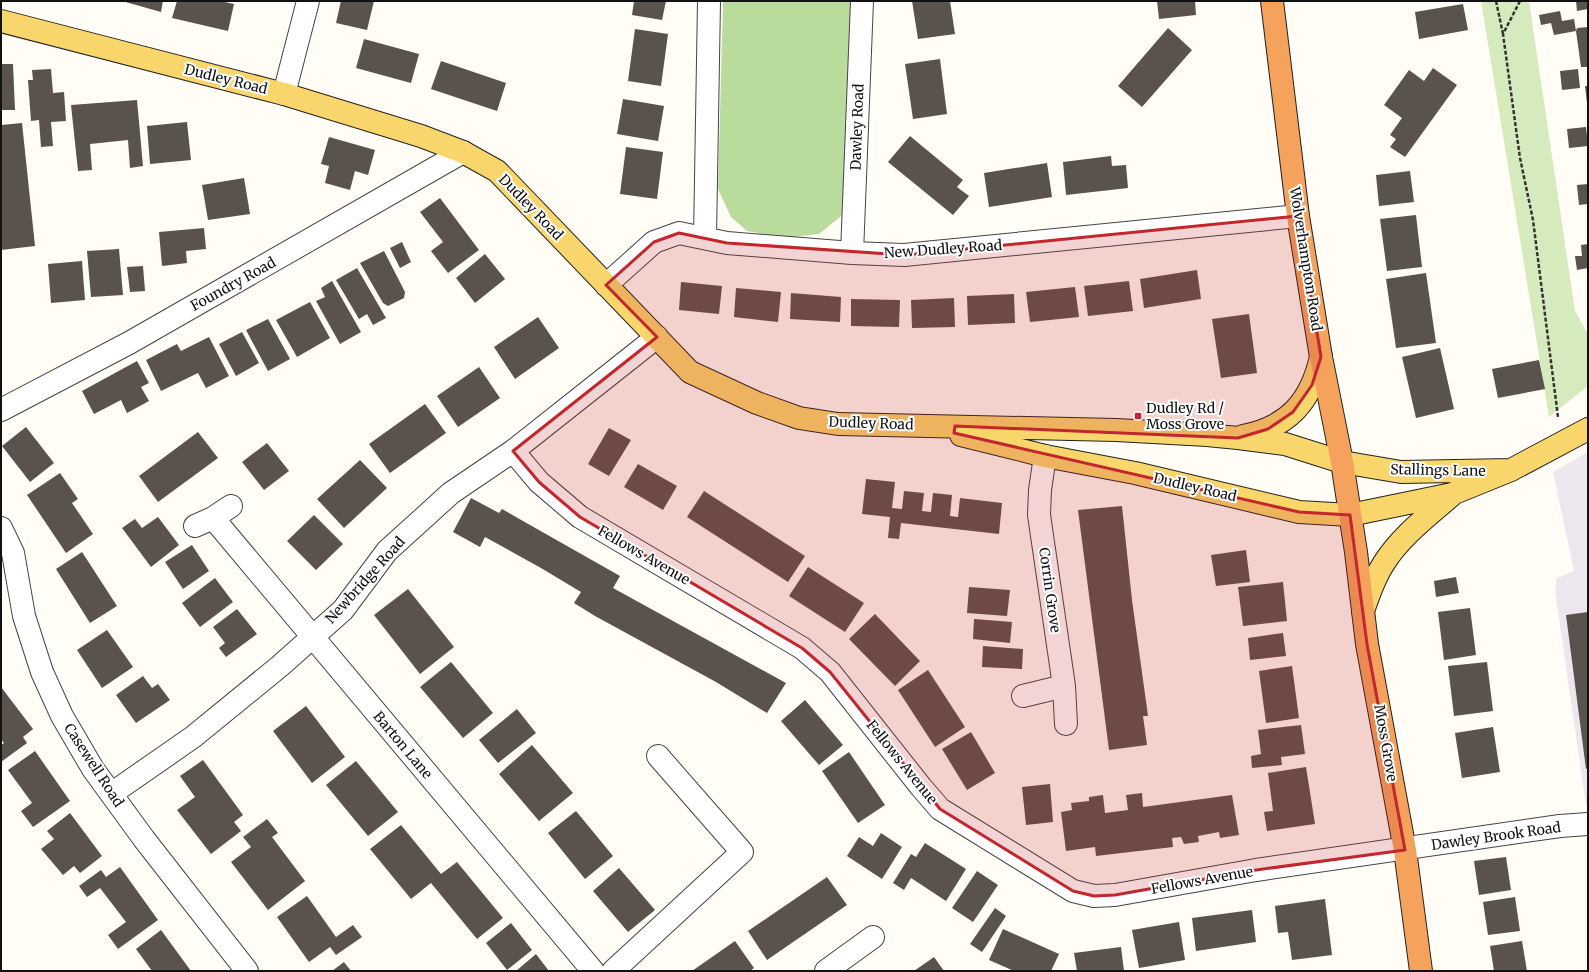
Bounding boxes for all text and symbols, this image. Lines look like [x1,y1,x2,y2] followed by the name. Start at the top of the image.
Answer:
[183,60,270,98] street label: Dudley Road
[846,83,868,171] street label: Dawley Road
[495,170,567,244] street label: Dudley Road
[1286,185,1326,333] street label: Wolverhampton Road
[883,236,1003,262] street label: New Dudley Road
[187,253,279,315] street label: Foundry Road
[1146,399,1224,433] place label: Dudley Rd / Moss Grove
[1133,411,1143,421] marker: Dudley Rd / Moss Grove
[828,413,914,433] street label: Dudley Road
[1390,460,1486,480] street label: Stallings Lane
[1152,469,1239,505] street label: Dudley Road
[595,521,693,589] street label: Fellows Avenue
[321,532,409,627] street label: Newbridge Road
[1035,546,1065,634] street label: Corrin Grove
[1370,703,1402,783] street label: Moss Grove
[370,708,436,782] street label: Barton Lane
[863,716,941,808] street label: Fellows Avenue
[60,720,128,811] street label: Casewell Road
[1430,818,1563,854] street label: Dawley Brook Road
[1150,862,1254,898] street label: Fellows Avenue

